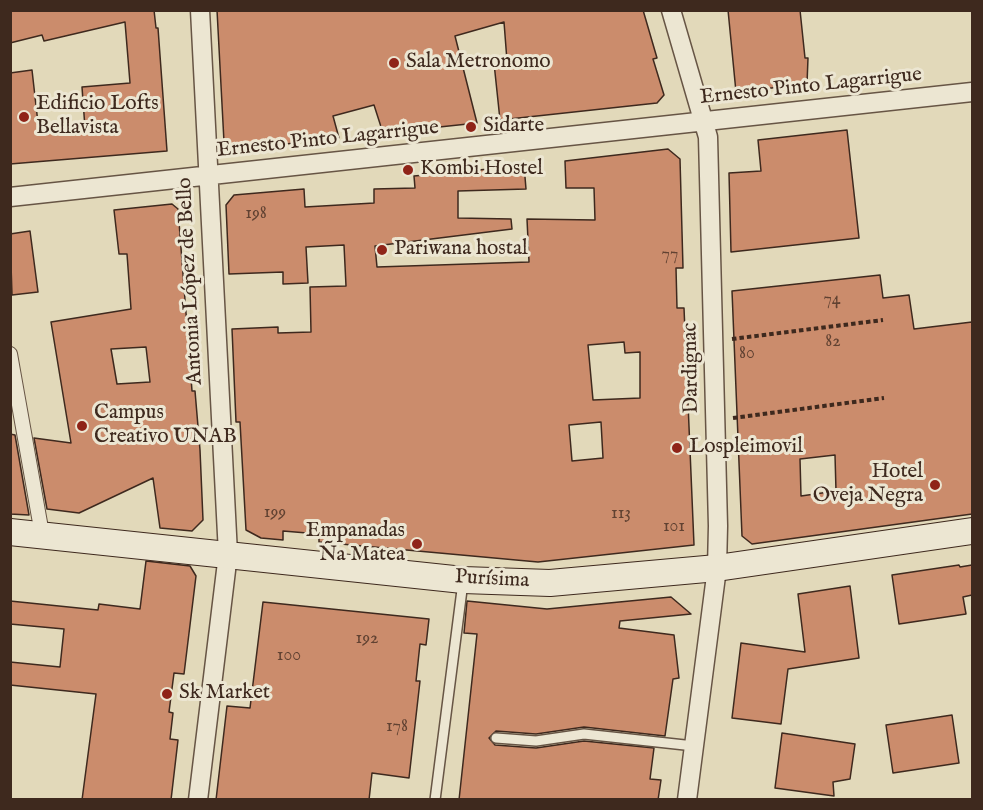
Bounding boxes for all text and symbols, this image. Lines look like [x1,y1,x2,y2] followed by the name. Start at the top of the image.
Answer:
[406,50,551,76] place label: Sala Metronomo
[387,56,401,70] marker: Sala Metronomo
[699,63,923,111] street label: Ernesto Pinto Lagarrigue
[36,92,159,142] place label: Edificio Lofts Bellavista
[17,110,31,124] marker: Edificio Lofts Bellavista
[483,114,544,140] place label: Sidarte
[216,116,440,164] street label: Ernesto Pinto Lagarrigue
[464,120,478,134] marker: Sidarte
[420,157,543,183] place label: Kombi Hostel
[401,163,415,177] marker: Kombi Hostel
[173,177,209,385] street label: Antonia López de Bello
[245,203,267,225] house number: 198
[394,237,528,263] place label: Pariwana hostal
[375,243,389,257] marker: Pariwana hostal
[662,244,678,266] house number: 77
[823,289,841,311] house number: 74
[679,322,705,414] street label: Dardignac
[825,331,841,353] house number: 82
[739,343,755,365] house number: 80
[94,401,237,451] place label: Campus Creativo UNAB
[75,419,89,433] marker: Campus Creativo UNAB
[689,435,803,461] place label: Lospleimovil
[670,441,684,455] marker: Lospleimovil
[813,460,923,510] place label: Hotel Oveja Negra
[928,478,942,492] marker: Hotel Oveja Negra
[264,502,286,524] house number: 199
[611,503,631,525] house number: 113
[663,516,685,538] house number: 101
[306,519,405,569] place label: Empanadas Ña Matea
[410,537,424,551] marker: Empanadas Ña Matea
[454,565,530,595] street label: Purísima
[355,628,379,650] house number: 192
[277,645,301,667] house number: 100
[179,681,270,707] place label: Sk Market
[160,687,174,701] marker: Sk Market
[386,716,408,738] house number: 178

